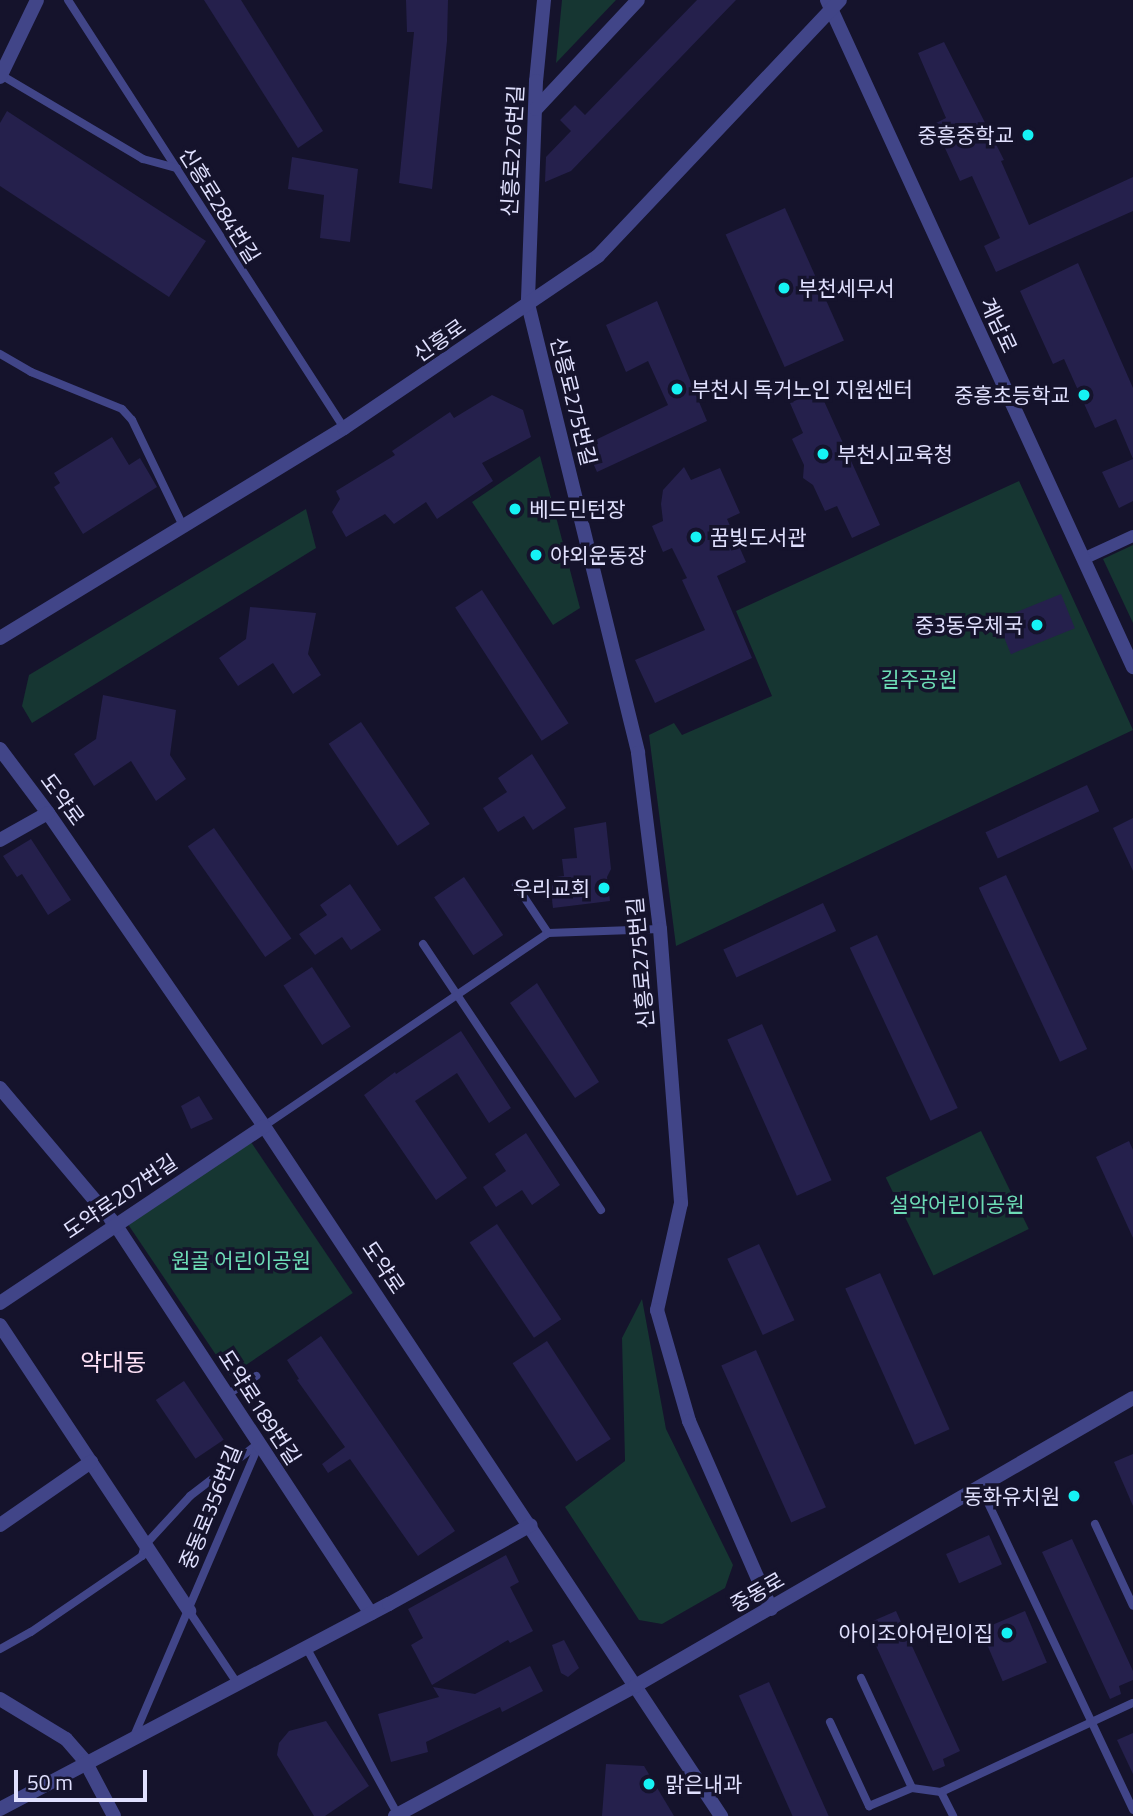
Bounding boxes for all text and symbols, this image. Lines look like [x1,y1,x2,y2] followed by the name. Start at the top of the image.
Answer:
[496,84,528,218] street label: 신흥로276번길
[917,122,1014,148] place label: 중흥중학교
[1020,127,1036,143] marker: 중흥중학교
[174,142,266,268] street label: 신흥로284번길
[798,275,895,301] place label: 부천세무서
[776,280,792,296] marker: 부천세무서
[975,293,1023,357] street label: 계남로
[408,313,470,367] street label: 신흥로
[546,334,602,468] street label: 신흥로275번길
[691,376,913,402] place label: 부천시 독거노인 지원센터
[669,381,685,397] marker: 부천시 독거노인 지원센터
[954,382,1070,408] place label: 중흥초등학교
[1076,387,1092,403] marker: 중흥초등학교
[837,441,953,467] place label: 부천시교육청
[815,446,831,462] marker: 부천시교육청
[529,496,626,522] place label: 베드민턴장
[507,501,523,517] marker: 베드민턴장
[710,524,807,550] place label: 꿈빛도서관
[688,529,704,545] marker: 꿈빛도서관
[550,542,647,568] place label: 야외운동장
[528,547,544,563] marker: 야외운동장
[915,612,1023,638] place label: 중3동우체국
[1029,617,1045,633] marker: 중3동우체국
[880,666,958,692] park label: 길주공원
[36,768,90,830] street label: 도약로
[513,875,590,901] place label: 우리교회
[596,880,612,896] marker: 우리교회
[622,896,658,1030] street label: 신흥로275번길
[58,1149,182,1243] street label: 도약로207번길
[889,1191,1025,1217] park label: 설악어린이공원
[357,1236,411,1298] street label: 도약로
[171,1247,311,1273] park label: 원골 어린이공원
[214,1345,306,1469] street label: 도약로189번길
[80,1349,146,1377] district label: 약대동
[174,1441,246,1573] street label: 중동로356번길
[963,1483,1060,1509] place label: 동화유치원
[1066,1488,1082,1504] marker: 동화유치원
[726,1567,788,1617] street label: 중동로
[838,1620,993,1646] place label: 아이조아어린이집
[999,1625,1015,1641] marker: 아이조아어린이집
[18,1756,150,1800] scale bar
[27,1766,73,1798] text: 50 m
[665,1771,742,1797] place label: 맑은내과
[639,1774,659,1794] marker: 맑은내과

